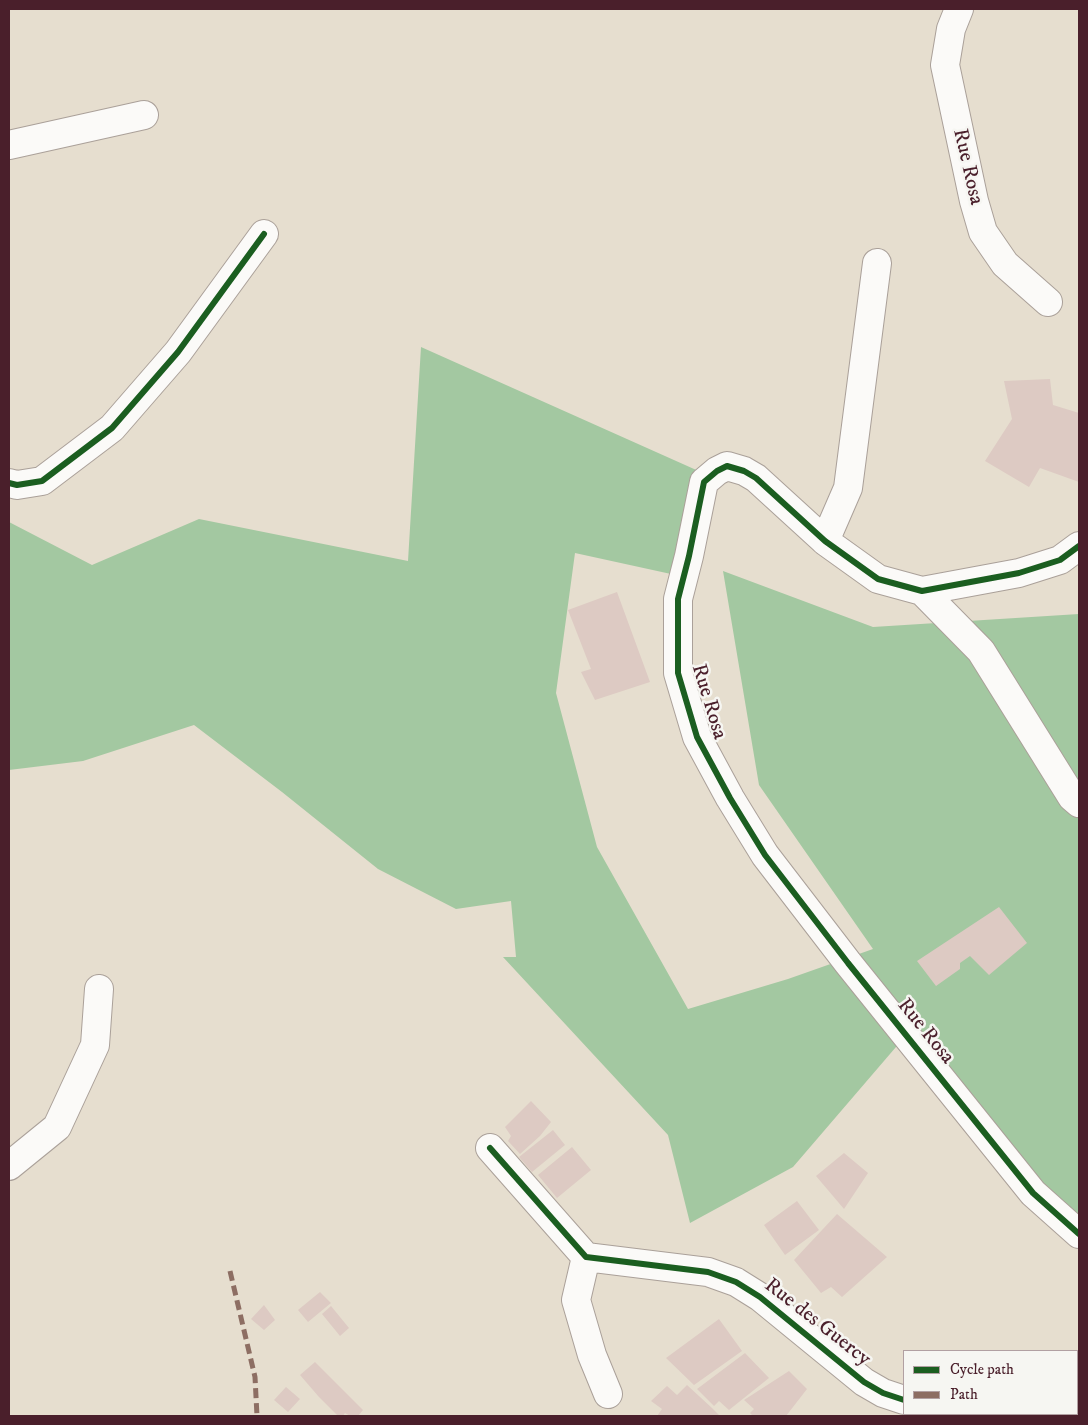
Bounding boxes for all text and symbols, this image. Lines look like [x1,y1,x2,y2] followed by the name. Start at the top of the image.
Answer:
[946,126,988,208] street label: Rue Rosa
[685,661,731,743] street label: Rue Rosa
[891,994,959,1070] street label: Rue Rosa
[759,1274,875,1372] street label: Rue des Guercy
[903,1350,1078,1415] legend
[950,1360,1014,1379] text: Cycle path
[950,1385,978,1404] text: Path

